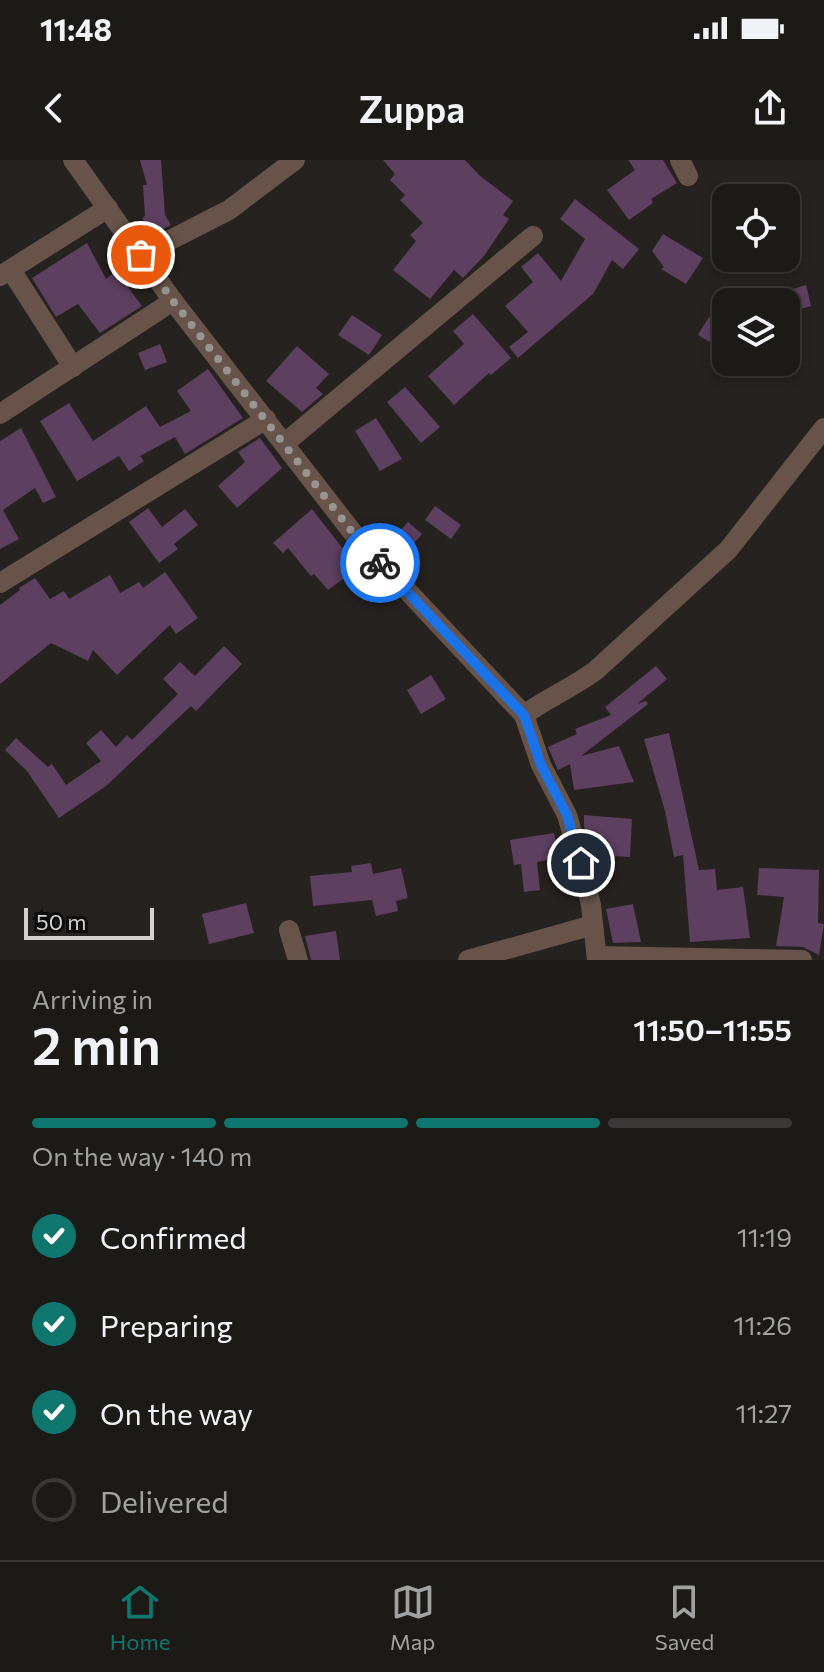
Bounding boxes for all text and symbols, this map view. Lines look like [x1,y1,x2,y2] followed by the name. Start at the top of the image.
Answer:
[40,10,112,47] text: 11:48
[32,86,76,130] icon: back
[359,86,465,130] text: Zuppa
[748,86,792,130] icon: share
[712,184,800,376] map controls
[712,184,800,272] button: locate
[107,221,175,289] pin
[119,233,163,277] icon: bag
[712,288,800,376] button: layers
[340,523,420,603] courier
[358,541,402,585] icon: bike
[547,829,615,897] pin
[559,841,603,885] icon: home
[24,904,154,940] scale bar
[36,908,86,935] text: 50 m
[32,983,153,1014] text: Arriving in
[633,1010,792,1047] text: 11:50–11:55
[32,1012,161,1076] text: 2 min
[32,1140,252,1171] text: On the way · 140 m
[32,1214,76,1258] icon: check
[100,1218,247,1255] text: Confirmed
[737,1221,792,1252] text: 11:19
[32,1302,76,1346] icon: check
[100,1306,233,1343] text: Preparing
[734,1309,792,1340] text: 11:26
[32,1390,76,1434] icon: check
[100,1394,253,1431] text: On the way
[736,1397,792,1428] text: 11:27
[100,1482,229,1519] text: Delivered
[110,1580,170,1655] tab: Home
[390,1580,435,1655] tab: Map
[655,1580,714,1655] tab: Saved

